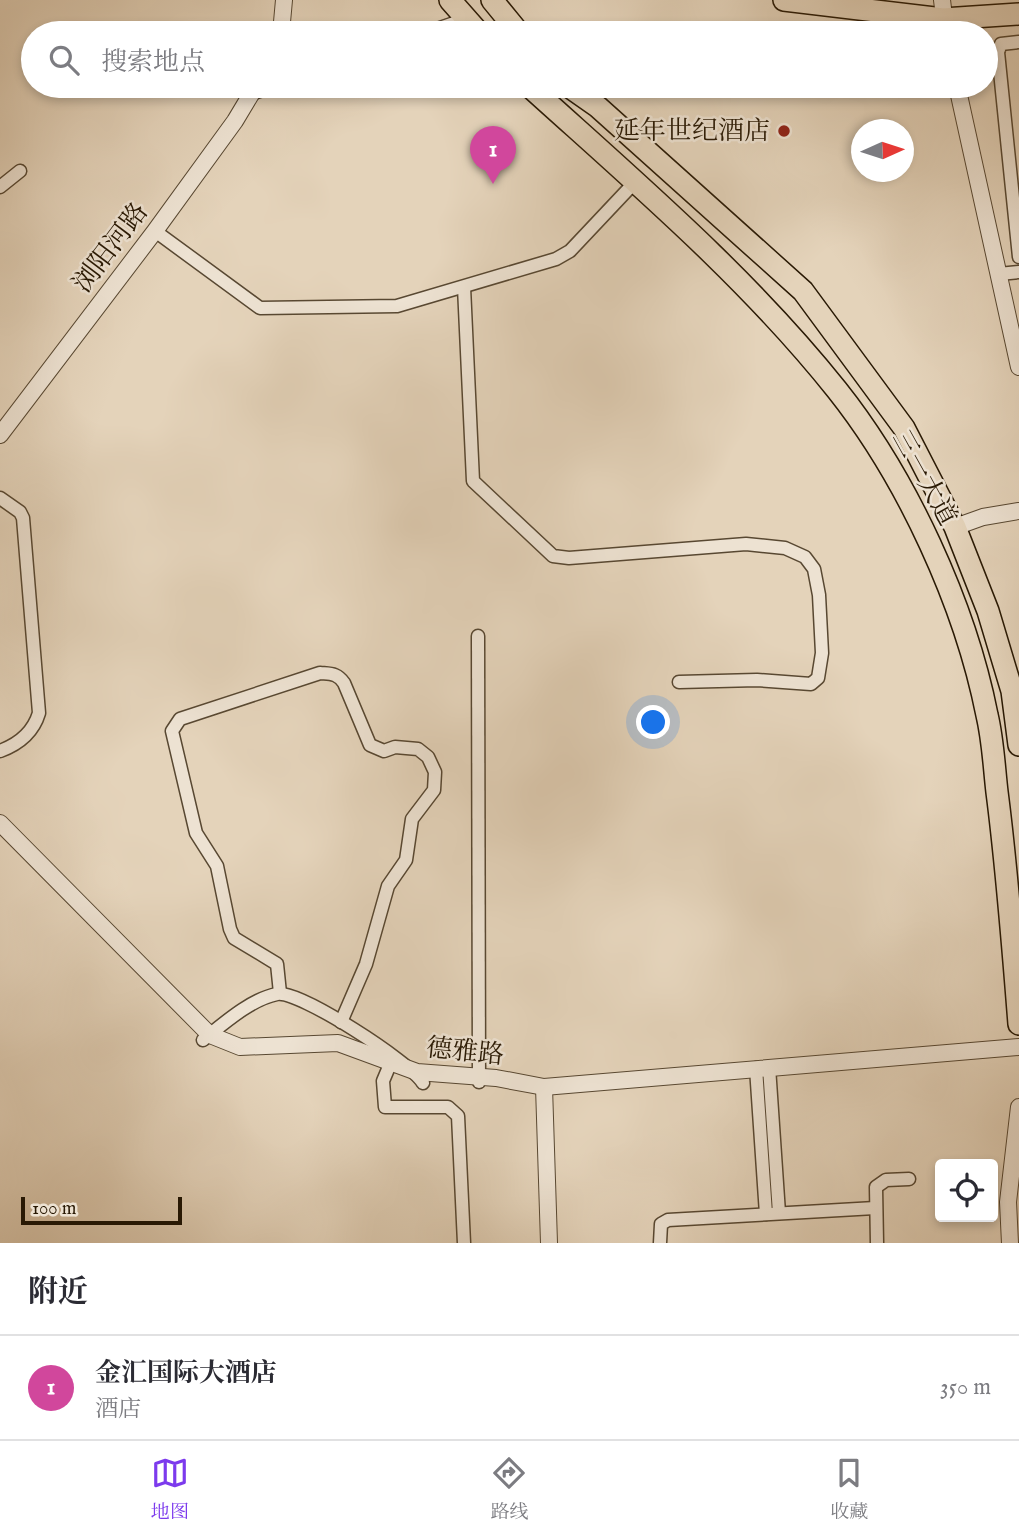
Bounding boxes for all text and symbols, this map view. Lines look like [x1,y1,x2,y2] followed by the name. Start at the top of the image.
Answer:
[21,21,998,98] search box
[45,41,83,79] icon: search
[101,46,205,79] text: 搜索地点
[614,115,770,148] place label: 延年世纪酒店
[851,119,914,182] north arrow
[776,123,792,139] marker: 延年世纪酒店
[470,126,516,184] pin: 1
[67,197,155,299] street label: 浏阳河路
[884,425,964,531] street label: 三一大道
[636,705,670,739] your location
[424,1032,506,1072] street label: 德雅路
[935,1159,998,1222] map controls
[935,1159,998,1222] button: locate
[21,1194,182,1226] scale bar
[32,1197,76,1221] text: 100 m
[28,1274,88,1312] text: 附近
[95,1357,277,1390] text: 金汇国际大酒店
[47,1373,55,1402] text: 1
[940,1373,991,1402] text: 350 m
[95,1395,141,1424] text: 酒店
[151,1454,189,1525] tab: 地图
[490,1454,528,1525] tab: 路线
[830,1454,868,1525] tab: 收藏

